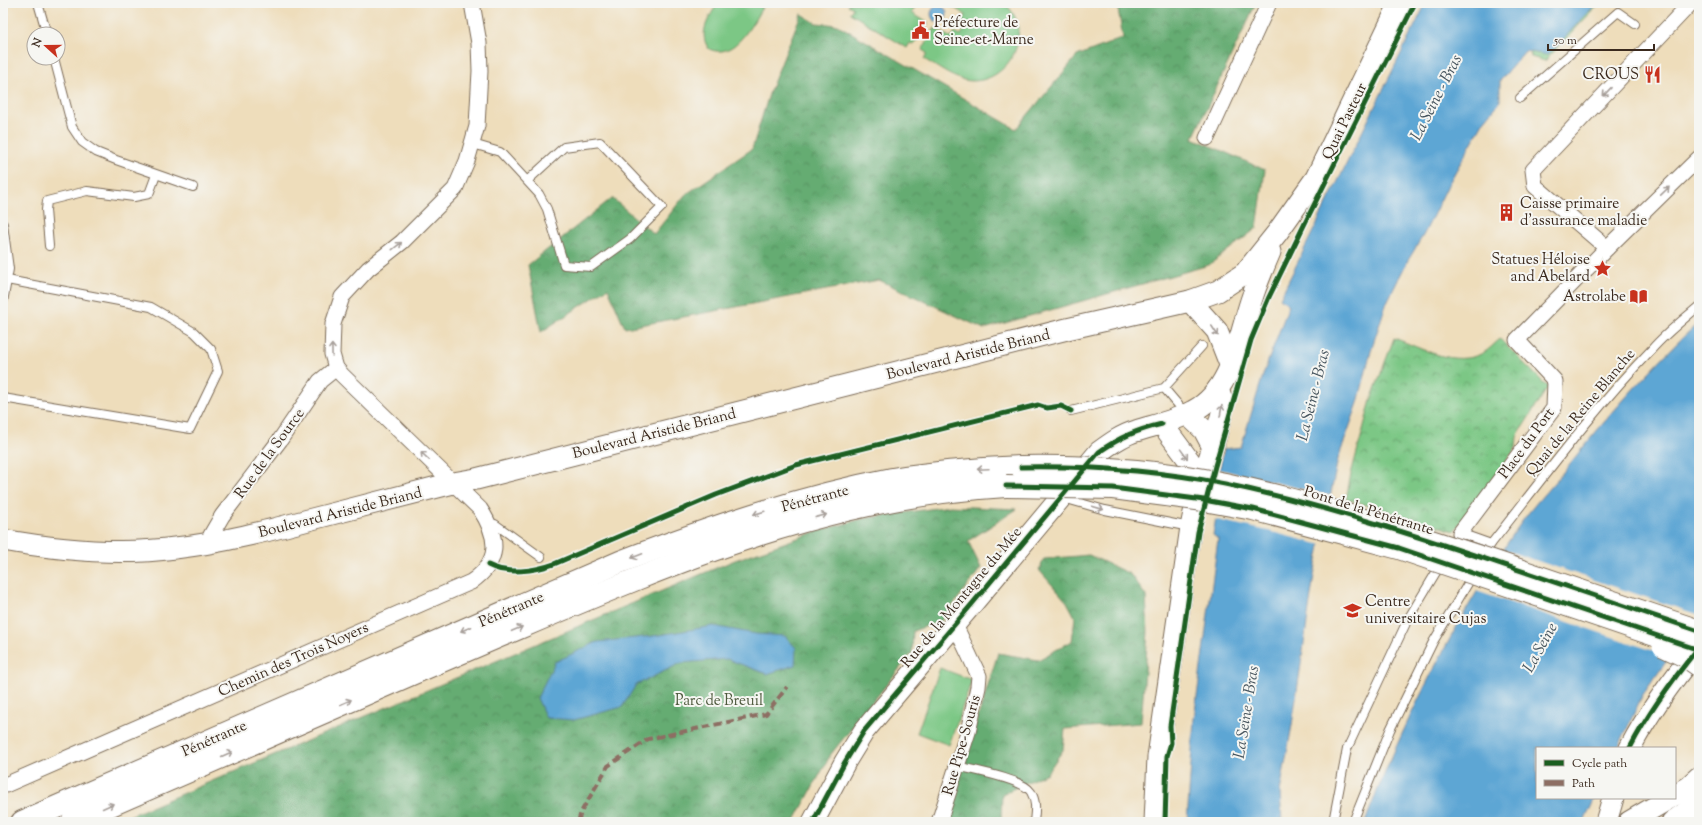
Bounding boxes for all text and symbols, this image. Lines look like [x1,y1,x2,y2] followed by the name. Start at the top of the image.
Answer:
[934,13,1034,51] place label: Préfecture de Seine-et-Marne
[911,21,931,41] public building icon: Préfecture de Seine-et-Marne
[26,26,66,66] north arrow
[1548,26,1654,52] scale bar
[1553,32,1577,50] text: 50 m
[28,36,47,51] text: N
[1406,51,1469,145] water label: La Seine - Bras
[1642,64,1662,84] restaurant icon: CROUS
[1583,65,1639,86] place label: CROUS
[1318,79,1373,164] street label: Quai Pasteur
[1602,87,1611,97] one-way arrow
[1660,186,1670,196] one-way arrow
[1520,194,1647,232] place label: Caisse primaire d'assurance maladie
[1497,202,1517,222] building icon: Caisse primaire d'assurance maladie
[392,242,403,250] one-way arrow
[1491,250,1591,288] place label: Statues Héloise and Abelard
[1593,258,1613,278] place icon: Statues Héloise and Abelard
[1629,286,1649,306] library icon: Astrolabe
[1563,287,1626,308] place label: Astrolabe
[884,325,1053,386] street label: Boulevard Aristide Briand
[1211,325,1219,336] one-way arrow
[328,344,336,357] one-way arrow
[1522,345,1641,481] street label: Quai de la Reine Blanche
[1292,347,1337,444] water label: La Seine - Bras
[230,404,310,503] street label: Rue de la Source
[570,404,739,465] street label: Boulevard Aristide Briand
[1494,404,1560,484] street label: Place du Port
[1218,405,1226,418] one-way arrow
[1180,449,1189,460] one-way arrow
[420,451,430,461] one-way arrow
[977,465,990,473] one-way arrow
[779,480,851,519] street label: Pénétrante
[1301,482,1436,541] street label: Pont de la Pénétrante
[256,483,425,544] street label: Boulevard Aristide Briand
[1091,505,1104,512] one-way arrow
[753,510,766,517] one-way arrow
[814,512,827,519] one-way arrow
[897,523,1027,673] street label: Rue de la Montagne du Mée
[631,553,643,561] one-way arrow
[476,587,547,634] street label: Pénétrante
[1365,592,1486,630] place label: Centre universitaire Cujas
[1342,600,1362,620] school or university icon: Centre universitaire Cujas
[215,618,372,703] street label: Chemin des Trois Noyers
[1518,619,1564,677] water label: La Seine
[511,624,523,632] one-way arrow
[460,625,472,633] one-way arrow
[1229,664,1266,760] water label: La Seine - Bras
[675,691,763,712] park label: Parc de Breuil
[938,693,987,798] street label: Rue Pipe-Souris
[340,698,352,706] one-way arrow
[179,716,250,763] street label: Pénétrante
[1536,747,1676,799] legend
[221,750,233,758] one-way arrow
[1572,755,1627,773] text: Cycle path
[1572,775,1595,793] text: Path
[101,802,113,810] one-way arrow

